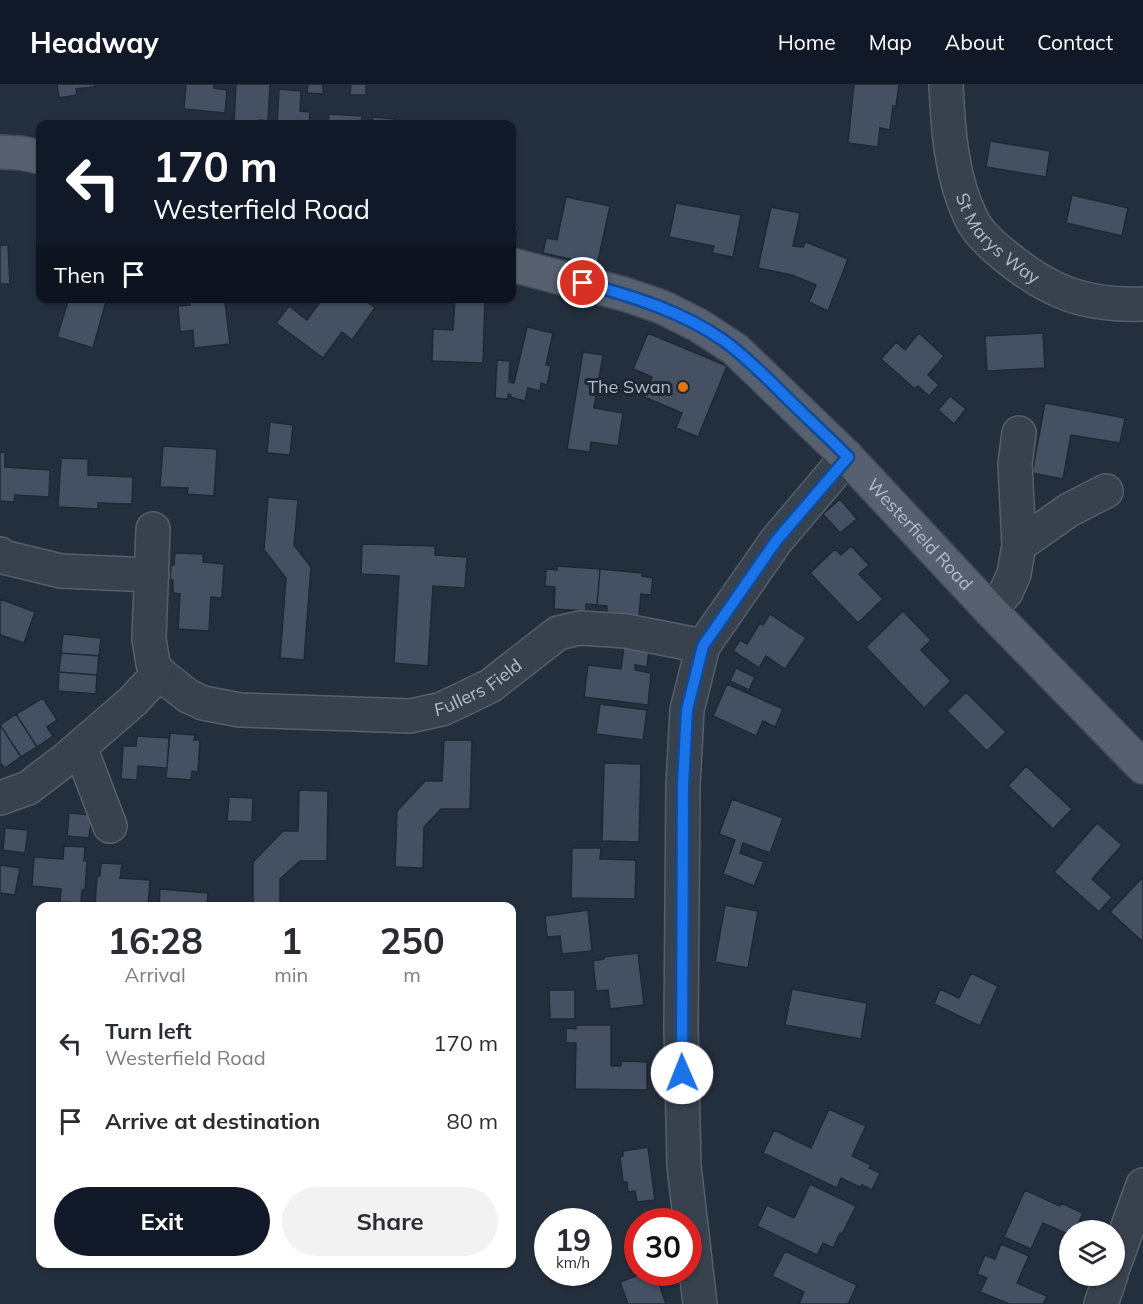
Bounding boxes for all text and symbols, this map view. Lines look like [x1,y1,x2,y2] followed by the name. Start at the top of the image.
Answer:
[30,25,159,60] text: Headway
[778,29,836,55] text: Home
[869,29,912,55] text: Map
[945,29,1004,55] text: About
[1037,29,1113,55] text: Contact
[153,140,278,193] text: 170 m
[54,144,132,222] icon: left
[951,190,1045,289] street label: St Marys Way
[153,192,370,226] text: Westerfield Road
[557,257,608,308] pin
[117,258,150,291] icon: arrive
[54,261,105,289] text: Then
[566,266,599,299] icon: arrive
[587,375,671,398] place label: The Swan
[676,380,690,394] marker: The Swan
[862,474,978,595] street label: Westerfield Road
[432,653,526,721] street label: Fullers Field
[107,918,203,963] text: 16:28
[280,918,302,963] text: 1
[380,918,445,963] text: 250
[125,962,186,987] text: Arrival
[274,962,308,987] text: min
[403,962,421,987] text: m
[105,1017,192,1045] text: Turn left
[54,1027,87,1060] icon: left
[433,1029,498,1057] text: 170 m
[650,1041,714,1105] position arrow
[105,1045,266,1070] text: Westerfield Road
[54,1105,87,1138] icon: arrive
[105,1107,320,1135] text: Arrive at destination
[447,1107,498,1135] text: 80 m
[54,1187,270,1256] button: Exit
[282,1187,498,1256] button: Share
[624,1208,702,1286] speed limit sign: 30
[1059,1220,1125,1286] map controls
[1059,1220,1125,1286] button: layers
[555,1221,591,1259] text: 19
[556,1253,590,1272] text: km/h

